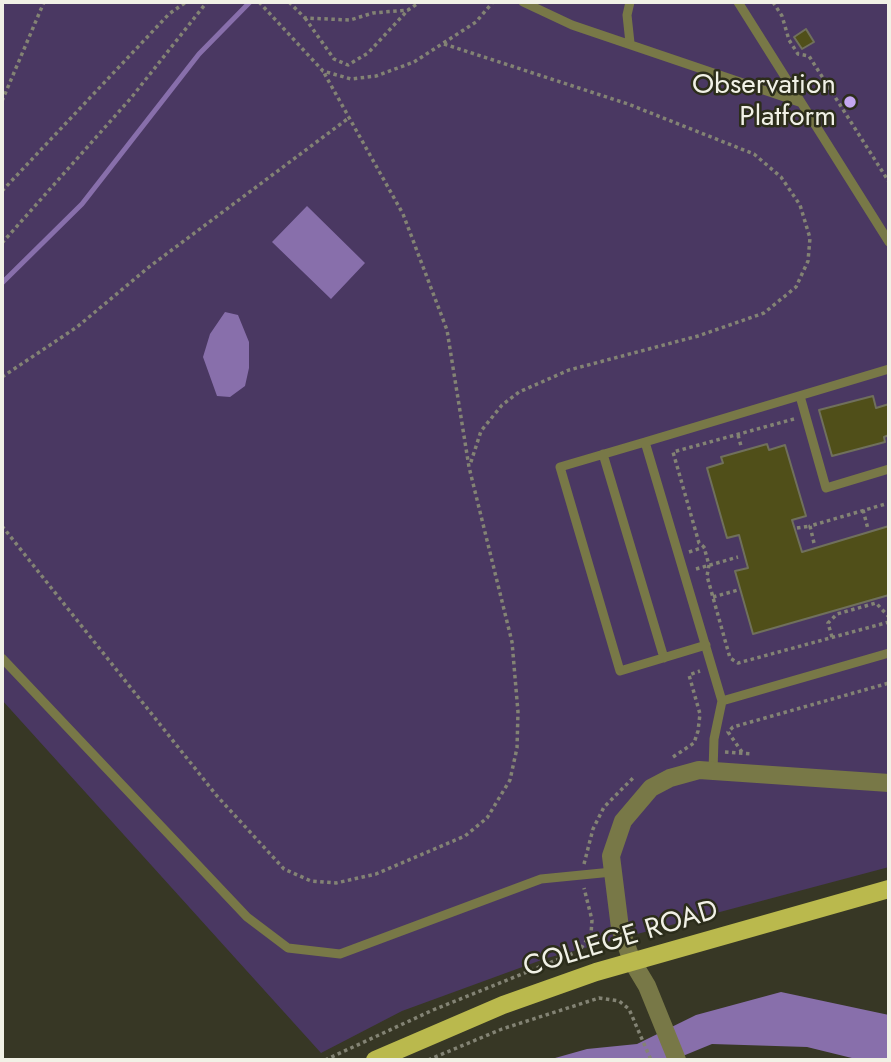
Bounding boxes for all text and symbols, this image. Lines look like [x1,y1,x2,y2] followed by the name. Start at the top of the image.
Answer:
[692,69,836,135] place label: Observation Platform
[842,94,858,110] marker: Observation Platform
[520,894,722,986] street label: COLLEGE ROAD

